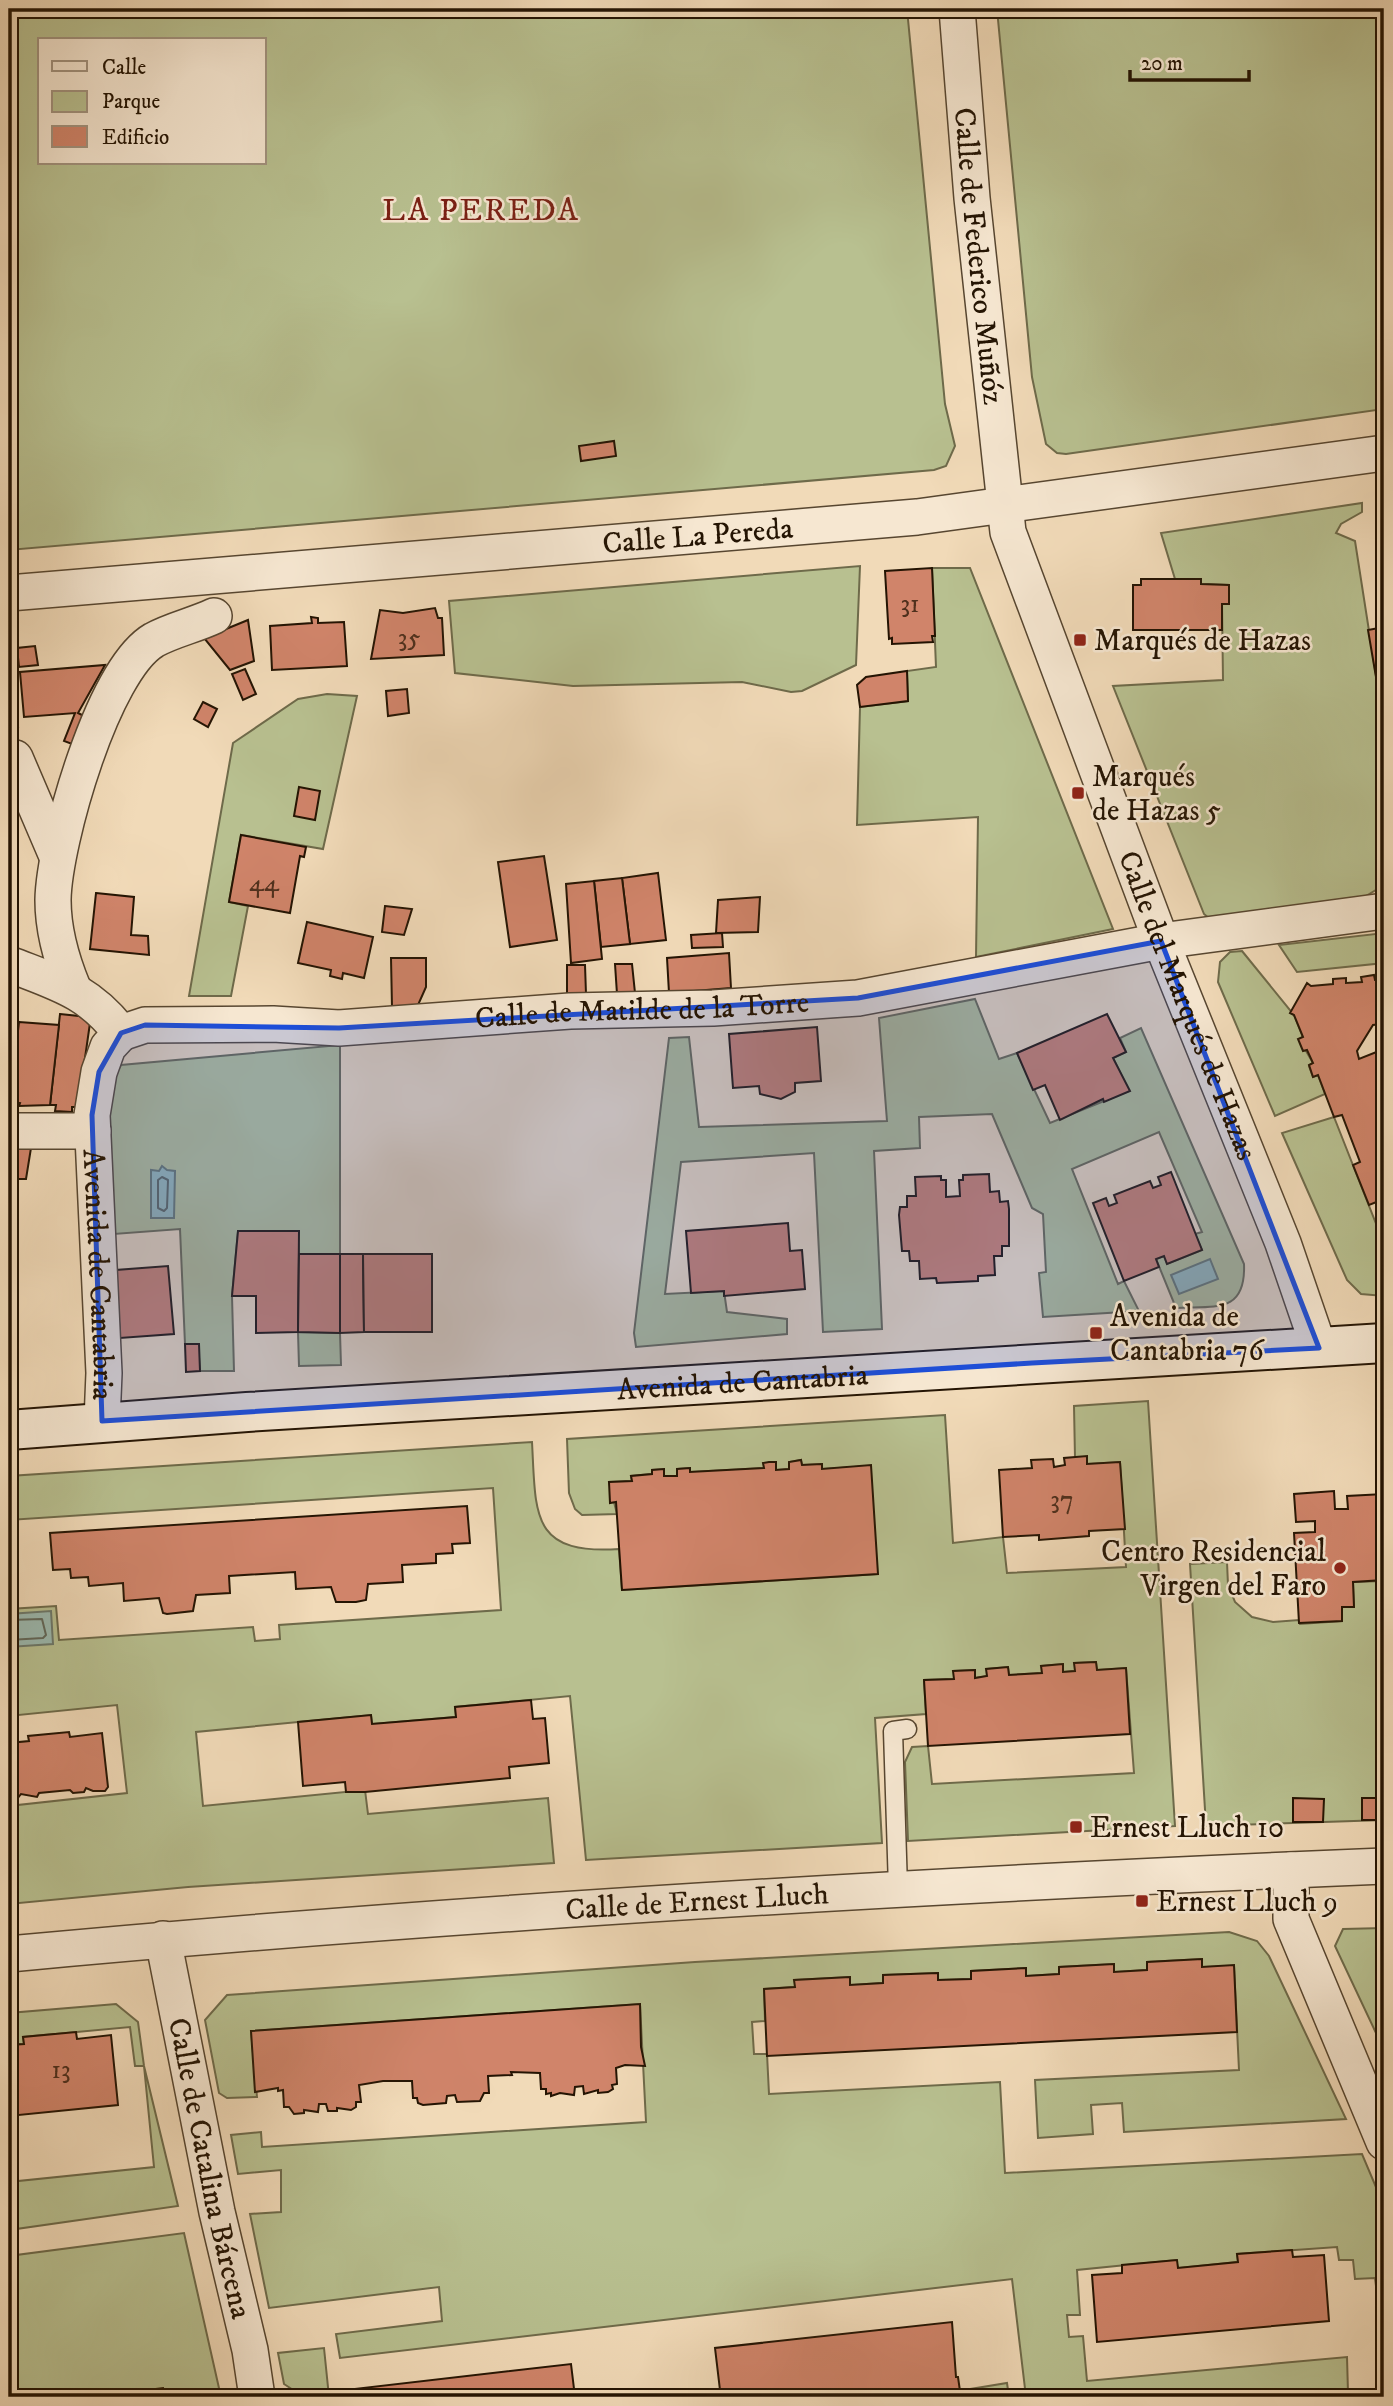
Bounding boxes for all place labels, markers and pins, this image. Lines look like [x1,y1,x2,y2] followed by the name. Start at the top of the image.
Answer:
[1094,623,1311,660] place label: Marqués de Hazas
[1072,632,1088,648] marker: Marqués de Hazas
[1092,759,1221,830] place label: Marqués de Hazas 5
[1070,785,1086,801] marker: Marqués de Hazas 5
[1110,1299,1265,1370] place label: Avenida de Cantabria 76
[1088,1325,1104,1341] marker: Avenida de Cantabria 76
[1101,1534,1326,1605] place label: Centro Residencial Virgen del Faro
[1332,1560,1348,1576] marker: Centro Residencial Virgen del Faro
[1090,1810,1284,1847] place label: Ernest Lluch 10
[1068,1819,1084,1835] marker: Ernest Lluch 10
[1156,1884,1338,1921] place label: Ernest Lluch 9
[1134,1893,1150,1909] marker: Ernest Lluch 9

